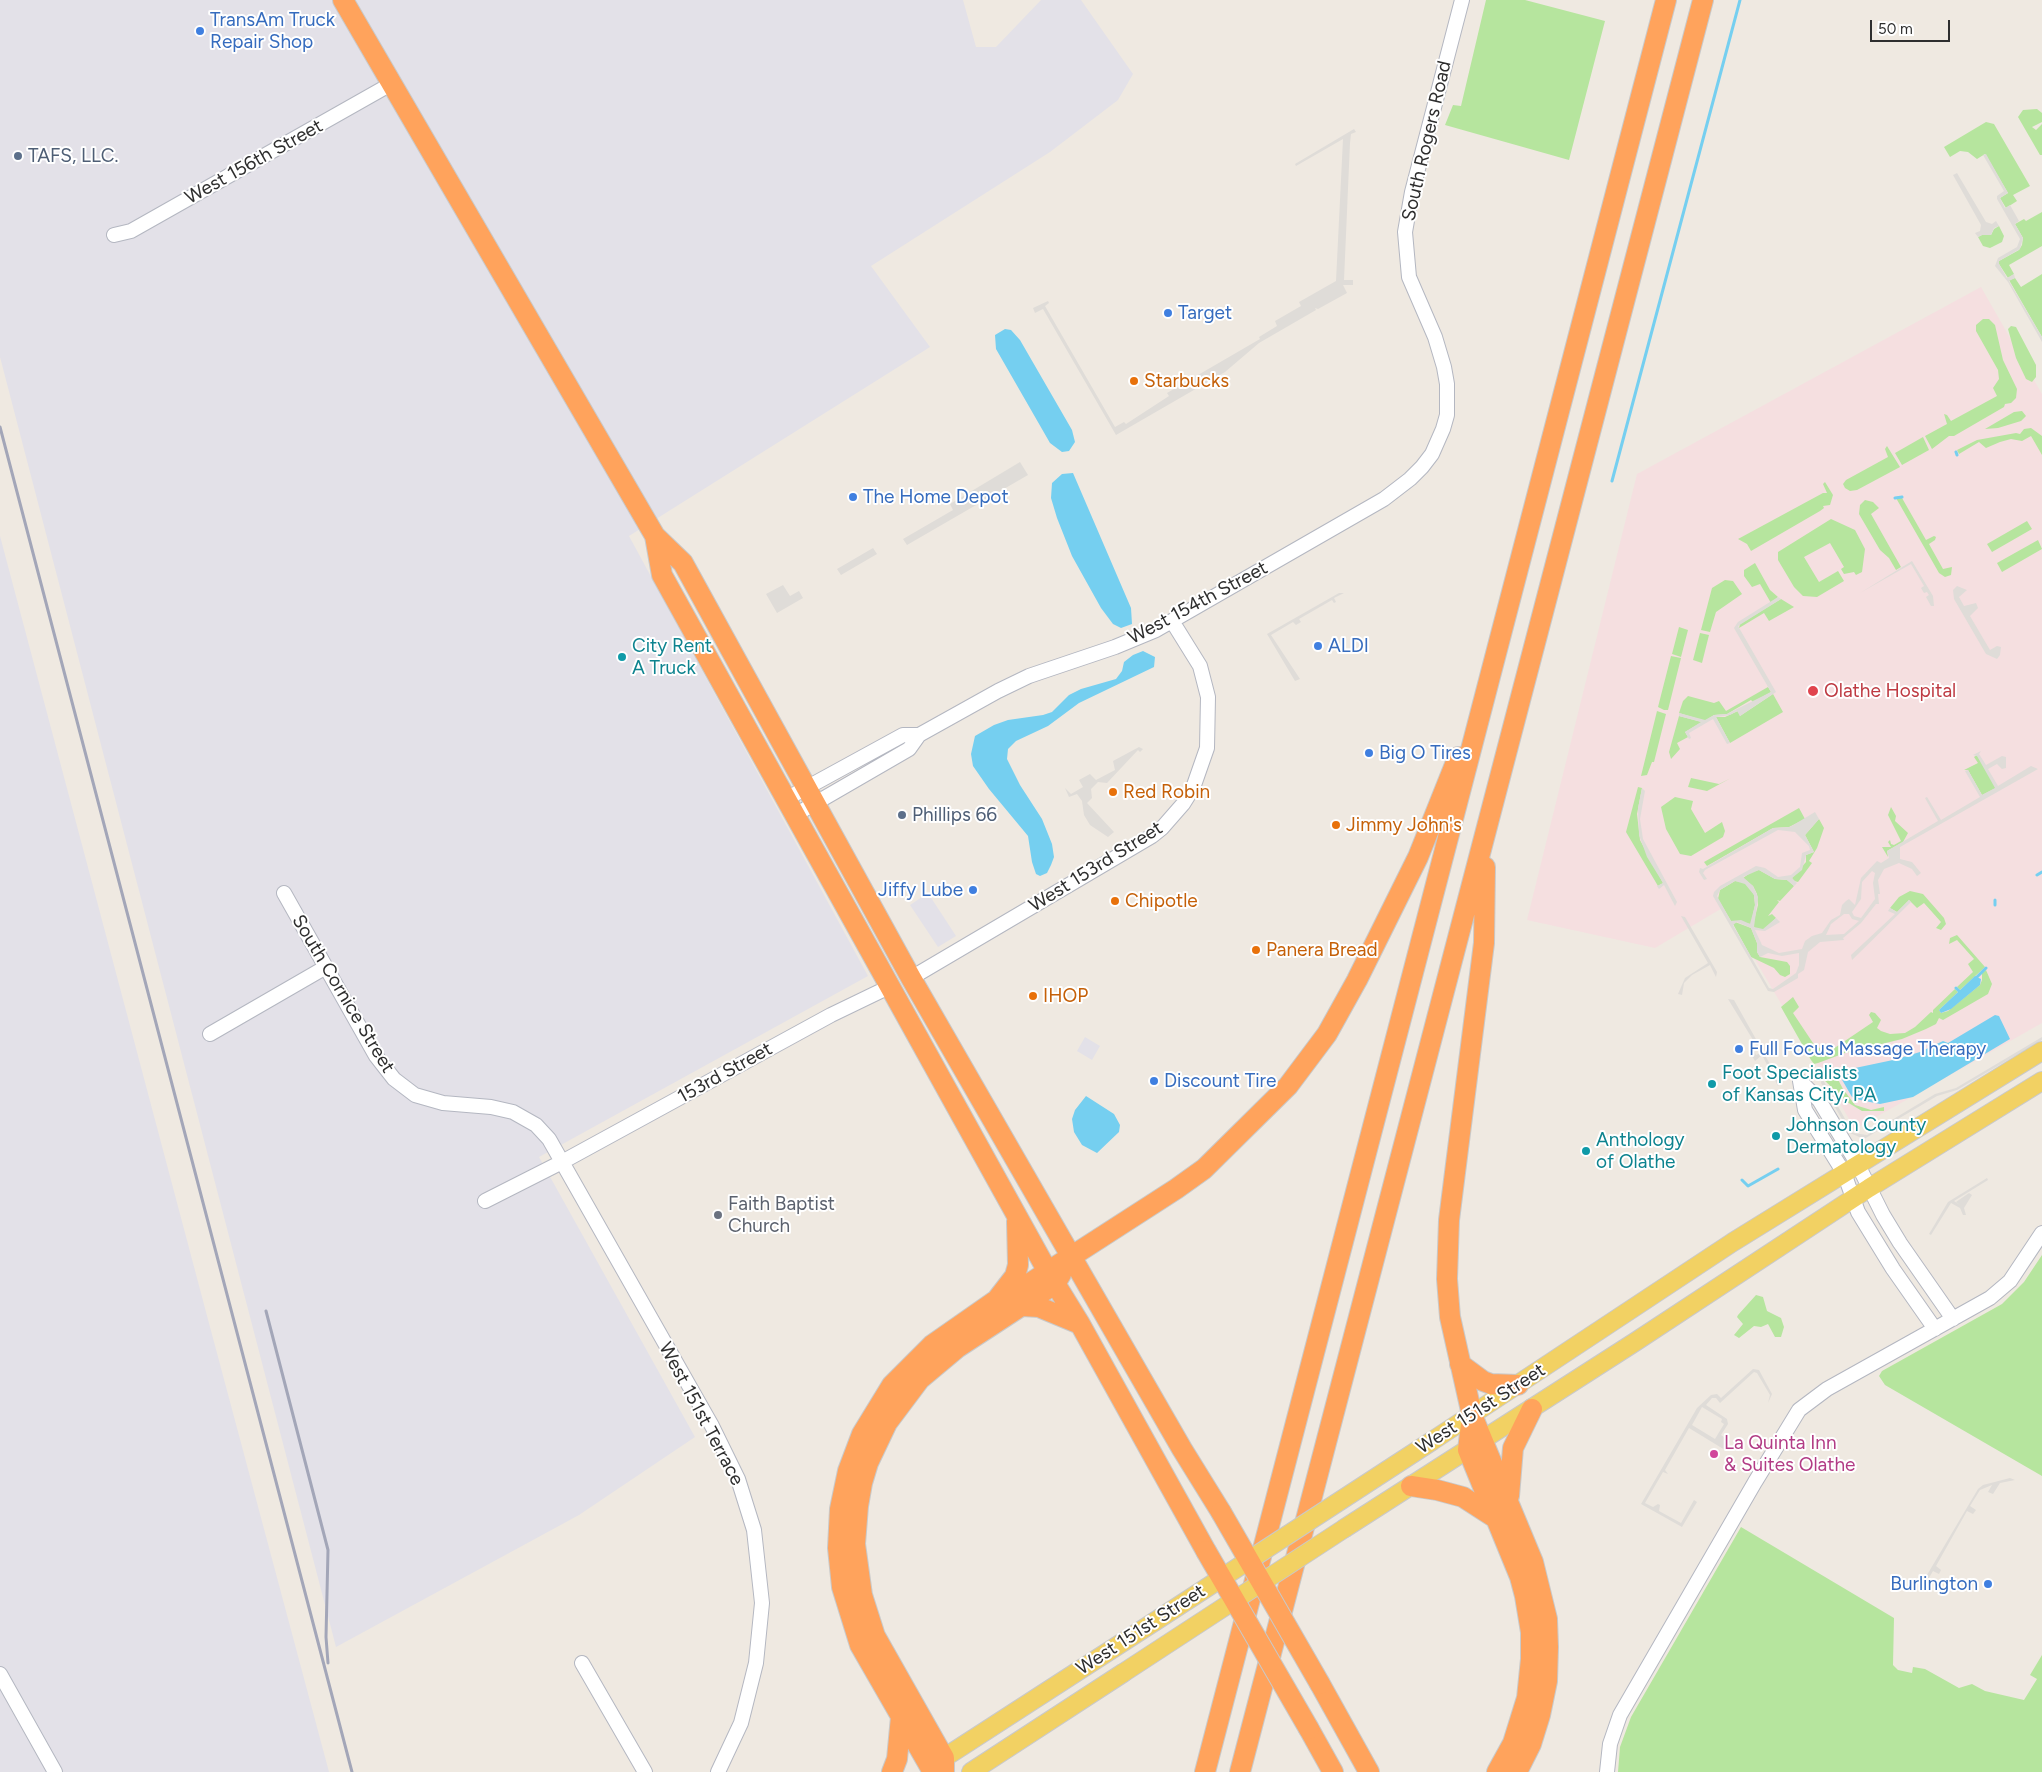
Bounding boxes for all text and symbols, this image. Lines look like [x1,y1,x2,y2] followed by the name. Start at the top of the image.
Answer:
[210,9,335,53] place label: TransAm Truck Repair Shop
[1872,10,1952,42] scale bar
[1878,20,1913,38] text: 50 m
[194,25,206,37] marker: TransAm Truck Repair Shop
[1397,59,1457,223] street label: South Rogers Road
[181,115,327,209] street label: West 156th Street
[28,145,118,167] place label: TAFS, LLC.
[12,150,24,162] marker: TAFS, LLC.
[1178,302,1232,324] place label: Target
[1162,307,1174,319] marker: Target
[1144,370,1229,392] place label: Starbucks
[1128,375,1140,387] marker: Starbucks
[863,486,1009,508] place label: The Home Depot
[847,491,859,503] marker: The Home Depot
[1124,557,1272,649] street label: West 154th Street
[632,635,712,679] place label: City Rent A Truck
[1328,635,1369,657] place label: ALDI
[1312,640,1324,652] marker: ALDI
[616,651,628,663] marker: City Rent A Truck
[1824,680,1956,702] place label: Olathe Hospital
[1806,684,1820,698] marker: Olathe Hospital
[1379,742,1471,764] place label: Big O Tires
[1363,747,1375,759] marker: Big O Tires
[1123,781,1210,803] place label: Red Robin
[1107,786,1119,798] marker: Red Robin
[912,804,997,826] place label: Phillips 66
[896,809,908,821] marker: Phillips 66
[1346,814,1462,836] place label: Jimmy John's
[1025,817,1167,917] street label: West 153rd Street
[1330,819,1342,831] marker: Jimmy John's
[878,879,963,901] place label: Jiffy Lube
[967,884,979,896] marker: Jiffy Lube
[1125,890,1198,912] place label: Chipotle
[1109,895,1121,907] marker: Chipotle
[287,911,399,1077] street label: South Cornice Street
[1266,939,1378,961] place label: Panera Bread
[1250,944,1262,956] marker: Panera Bread
[1043,985,1088,1007] place label: IHOP
[1027,990,1039,1002] marker: IHOP
[674,1038,776,1108] street label: 153rd Street
[1749,1038,1986,1060] place label: Full Focus Massage Therapy
[1733,1043,1745,1055] marker: Full Focus Massage Therapy
[1722,1062,1877,1106] place label: Foot Specialists of Kansas City, PA
[1164,1070,1276,1092] place label: Discount Tire
[1148,1075,1160,1087] marker: Discount Tire
[1706,1078,1718,1090] marker: Foot Specialists of Kansas City, PA
[1786,1114,1926,1158] place label: Johnson County Dermatology
[1596,1129,1685,1173] place label: Anthology of Olathe
[1770,1130,1782,1142] marker: Johnson County Dermatology
[1580,1145,1592,1157] marker: Anthology of Olathe
[728,1193,835,1237] place label: Faith Baptist Church
[712,1209,724,1221] marker: Faith Baptist Church
[654,1339,748,1489] street label: West 151st Terrace
[1412,1359,1550,1459] street label: West 151st Street
[1724,1432,1855,1476] place label: La Quinta Inn & Suites Olathe
[1708,1448,1720,1460] marker: La Quinta Inn & Suites Olathe
[1890,1573,1978,1595] place label: Burlington
[1982,1578,1994,1590] marker: Burlington
[1072,1580,1210,1680] street label: West 151st Street

